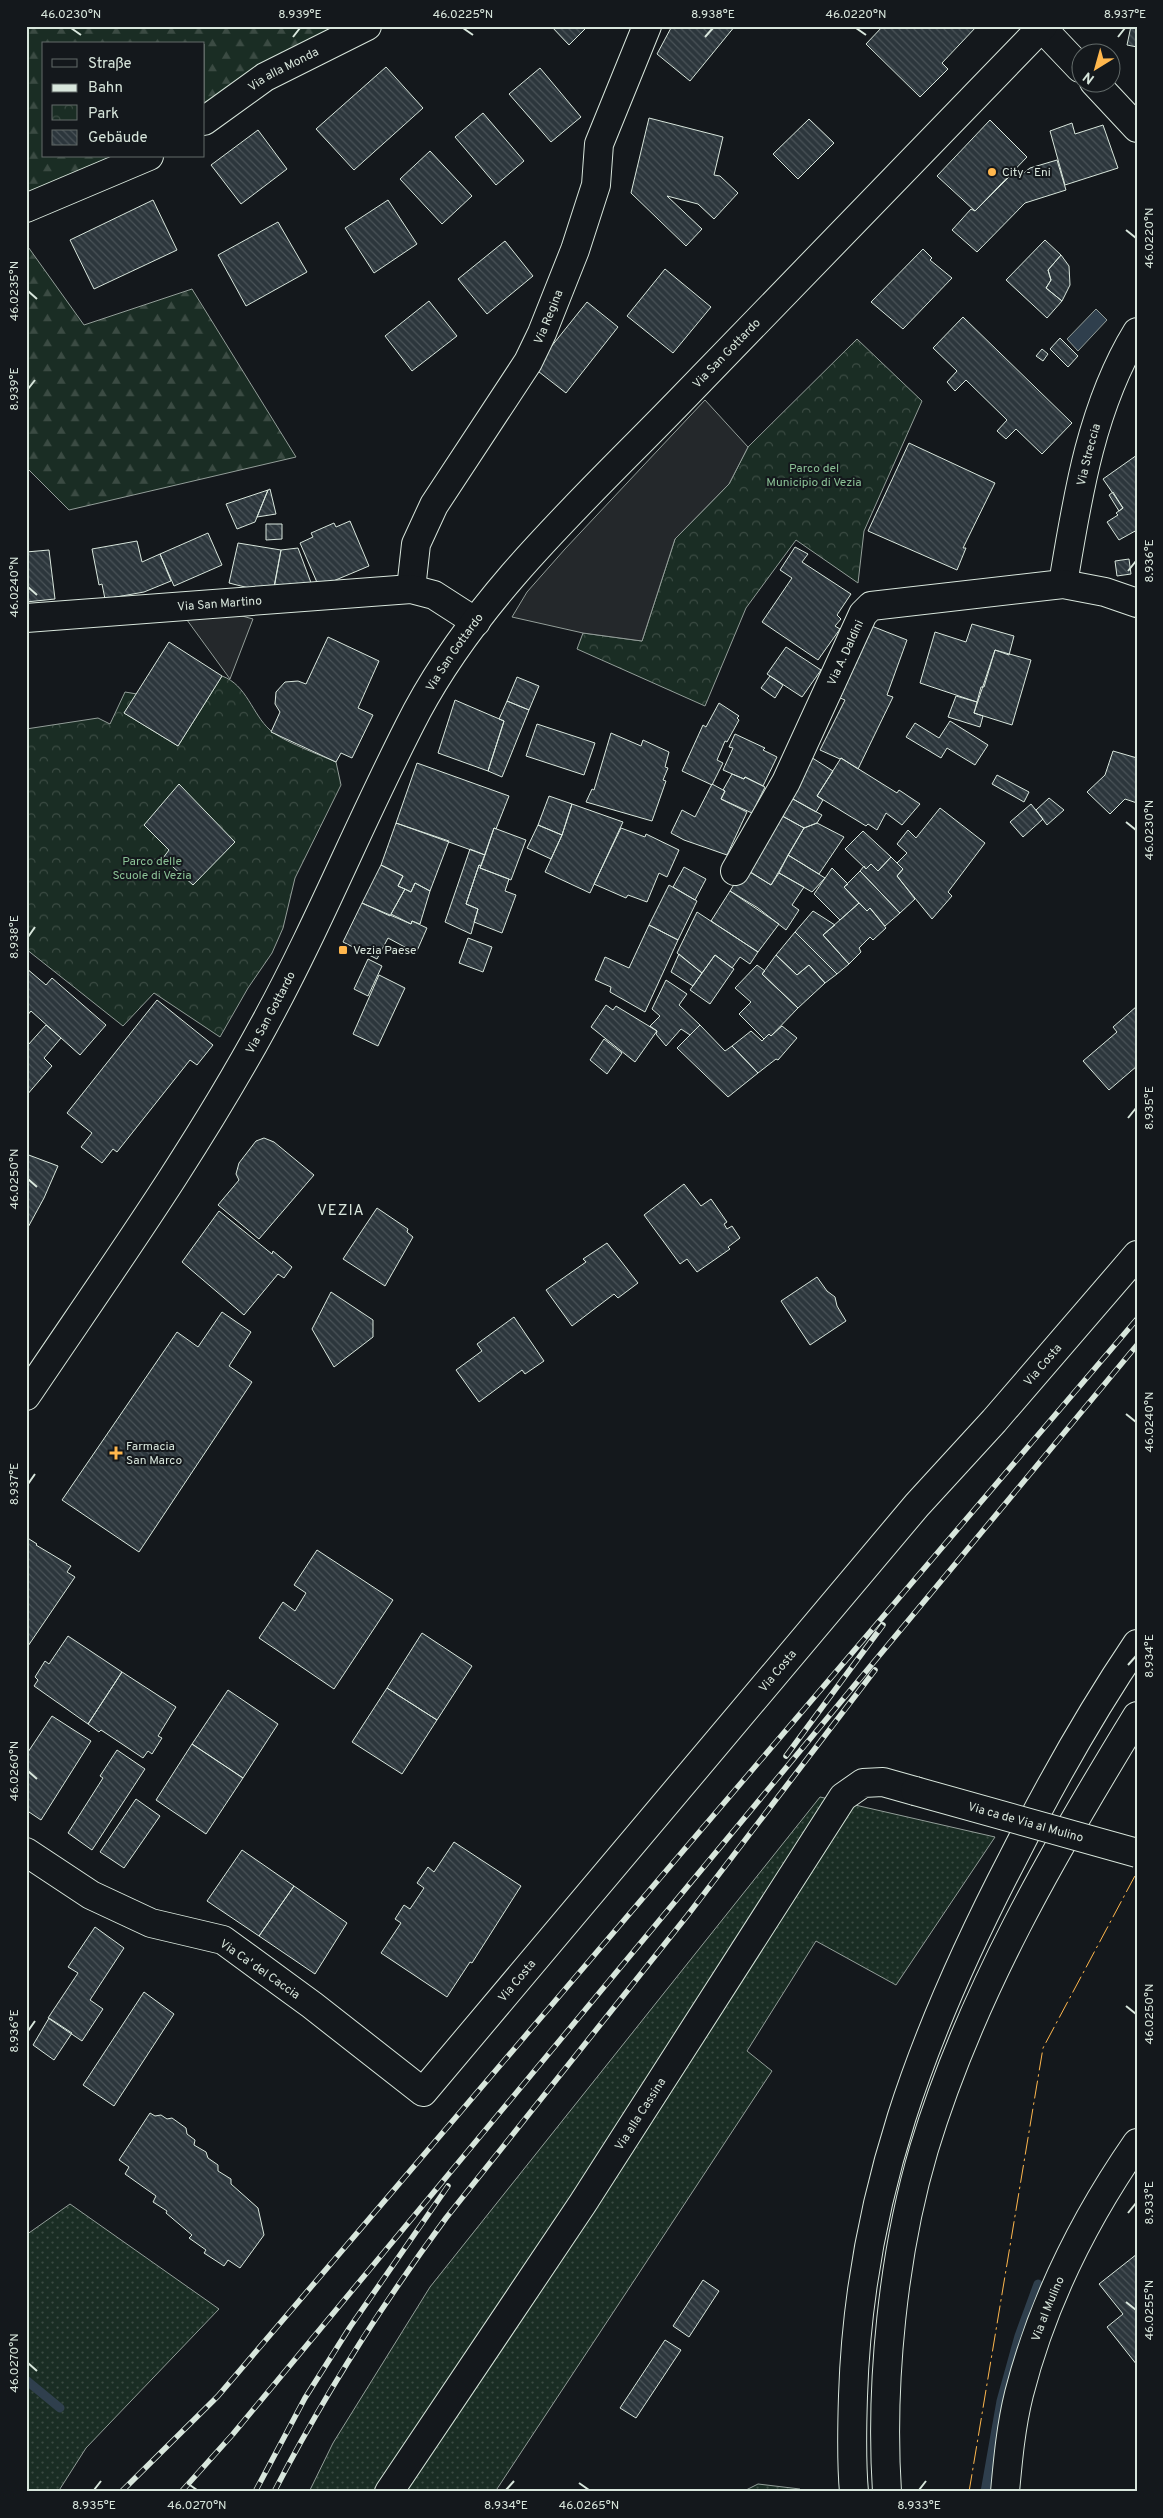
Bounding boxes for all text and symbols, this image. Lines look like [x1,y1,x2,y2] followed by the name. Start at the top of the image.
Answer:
[41,7,101,23] text: 46.0230°N
[278,7,322,23] text: 8.939°E
[433,7,493,23] text: 46.0225°N
[691,7,735,23] text: 8.938°E
[826,7,886,23] text: 46.0220°N
[1104,7,1146,23] text: 8.937°E
[42,42,205,158] legend
[1070,42,1120,92] north arrow
[245,44,322,96] street label: Via alla Monda
[88,55,132,74] text: Straße
[1080,67,1098,87] text: N
[88,79,123,98] text: Bahn
[88,105,119,124] text: Park
[88,129,148,148] text: Gebäude
[1002,165,1051,181] place label: City - Eni
[986,166,998,178] marker: City - Eni
[1142,208,1158,268] text: 46.0220°N
[7,261,23,321] text: 46.0235°N
[531,288,567,347] street label: Via Regina
[690,315,765,392] street label: Via San Gottardo
[7,367,23,411] text: 8.939°E
[1074,422,1105,487] street label: Via Streccia
[766,461,862,491] park label: Parco del Municipio di Vezia
[1142,539,1158,583] text: 8.936°E
[7,557,23,617] text: 46.0240°N
[177,593,263,616] street label: Via San Martino
[423,610,488,695] street label: Via San Gottardo
[824,618,868,688] street label: Via A. Daldini
[1142,800,1158,860] text: 46.0230°N
[112,854,192,884] park label: Parco delle Scuole di Vezia
[7,915,23,959] text: 8.938°E
[353,943,416,959] place label: Vezia Paese
[337,944,349,956] marker: Vezia Paese
[243,969,300,1057] street label: Via San Gottardo
[1142,1086,1158,1130] text: 8.935°E
[7,1149,23,1209] text: 46.0250°N
[317,1202,365,1221] district label: VEZIA
[1021,1341,1066,1390] street label: Via Costa
[1142,1392,1158,1452] text: 46.0240°N
[126,1439,182,1469] place label: Farmacia San Marco
[110,1447,122,1459] marker: Farmacia San Marco
[7,1463,23,1505] text: 8.937°E
[1142,1634,1158,1678] text: 8.934°E
[756,1647,801,1696] street label: Via Costa
[7,1741,23,1801] text: 46.0260°N
[966,1799,1085,1847] street label: Via ca de Via al Mulino
[216,1936,303,2003] street label: Via Ca' del Caccia
[495,1957,540,2006] street label: Via Costa
[1142,1984,1158,2044] text: 46.0250°N
[7,2009,23,2053] text: 8.936°E
[612,2075,670,2154] street label: Via alla Cassina
[1142,2181,1158,2225] text: 8.933°E
[1028,2274,1069,2344] street label: Via al Mulino
[1142,2280,1158,2340] text: 46.0255°N
[7,2333,23,2393] text: 46.0270°N
[72,2498,116,2514] text: 8.935°E
[167,2498,227,2514] text: 46.0270°N
[484,2498,528,2514] text: 8.934°E
[559,2498,619,2514] text: 46.0265°N
[897,2498,941,2514] text: 8.933°E

